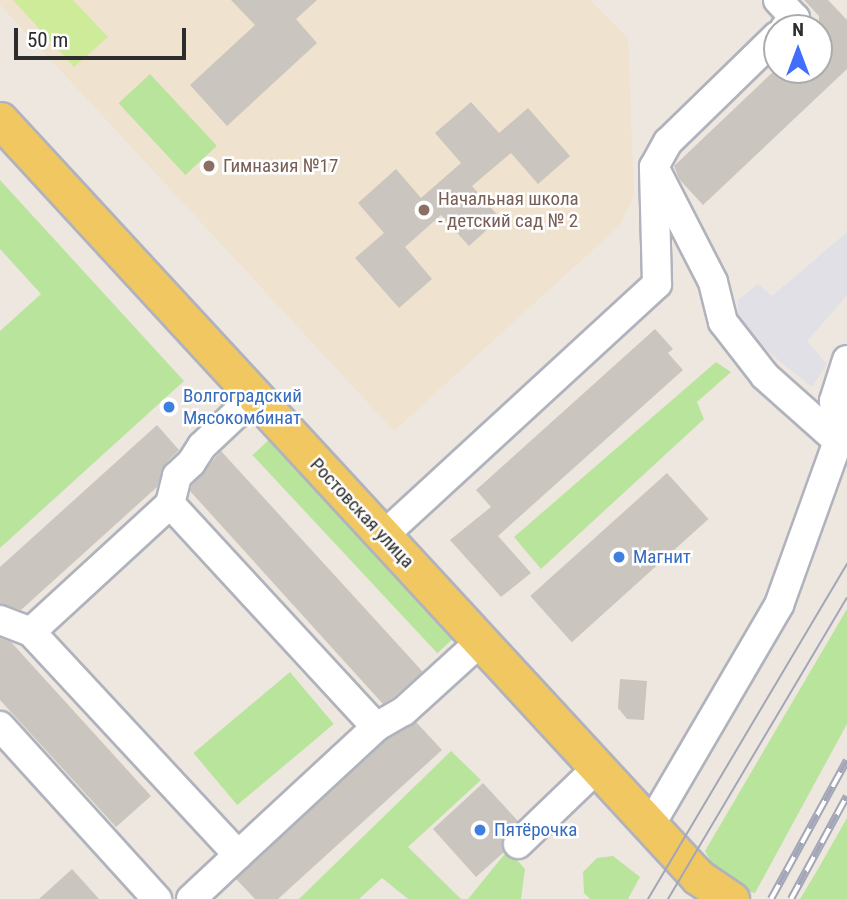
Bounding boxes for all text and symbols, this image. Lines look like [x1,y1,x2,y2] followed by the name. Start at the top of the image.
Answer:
[18,14,189,58] scale bar
[763,14,833,84] north arrow
[792,18,804,41] text: N
[27,28,68,52] text: 50 m
[223,155,338,177] place label: Гимназия №17
[201,158,217,174] marker: Гимназия №17
[438,188,579,232] place label: Начальная школа - детский сад № 2
[416,202,432,218] marker: Начальная школа - детский сад № 2
[183,385,302,429] place label: Волгоградский Мясокомбинат
[161,399,177,415] marker: Волгоградский Мясокомбинат
[305,453,419,573] street label: Ростовская улица
[633,546,691,568] place label: Магнит
[611,549,627,565] marker: Магнит
[494,819,577,841] place label: Пятёрочка
[472,822,488,838] marker: Пятёрочка

